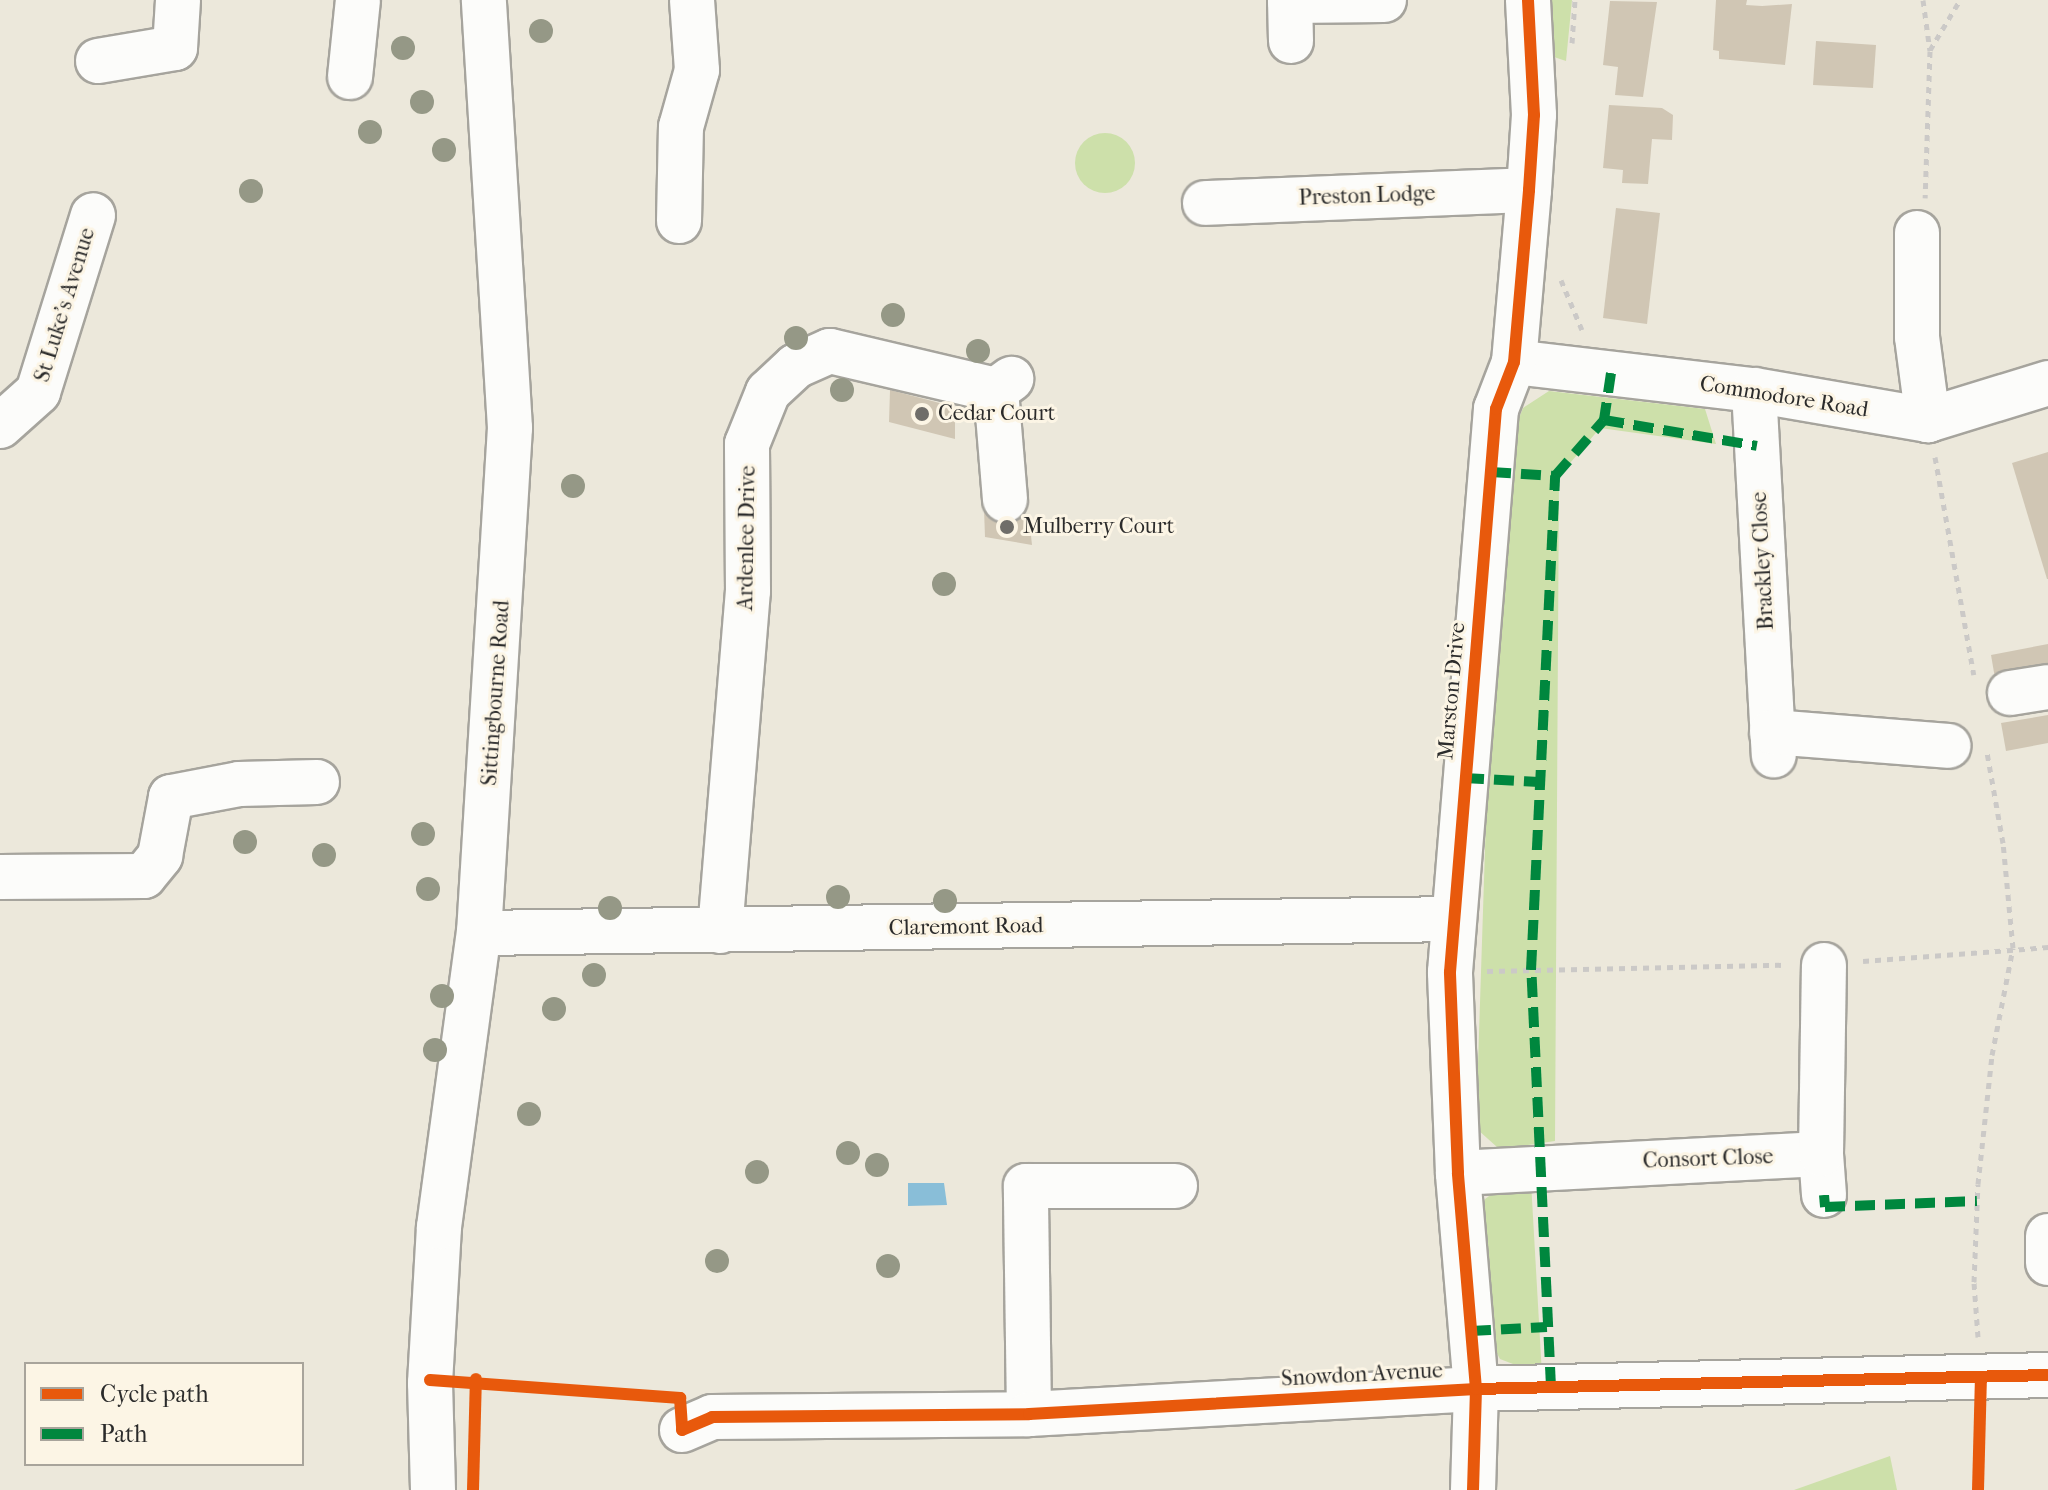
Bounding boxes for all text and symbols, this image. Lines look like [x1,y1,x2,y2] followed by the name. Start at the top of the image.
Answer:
[1298,180,1436,212] street label: Preston Lodge
[29,225,101,385] street label: St Luke's Avenue
[1698,371,1870,423] street label: Commodore Road
[938,401,1055,427] place label: Cedar Court
[913,405,931,423] marker: Cedar Court
[733,465,761,611] street label: Ardenlee Drive
[1746,491,1780,631] street label: Brackley Close
[1023,514,1174,540] place label: Mulberry Court
[998,518,1016,536] marker: Mulberry Court
[476,599,516,787] street label: Sittingbourne Road
[1433,621,1471,761] street label: Marston Drive
[889,912,1043,942] street label: Claremont Road
[1642,1144,1774,1174] street label: Consort Close
[1280,1358,1444,1392] street label: Snowdon Avenue
[24,1362,304,1466] legend
[100,1380,209,1408] text: Cycle path
[100,1420,147,1448] text: Path

